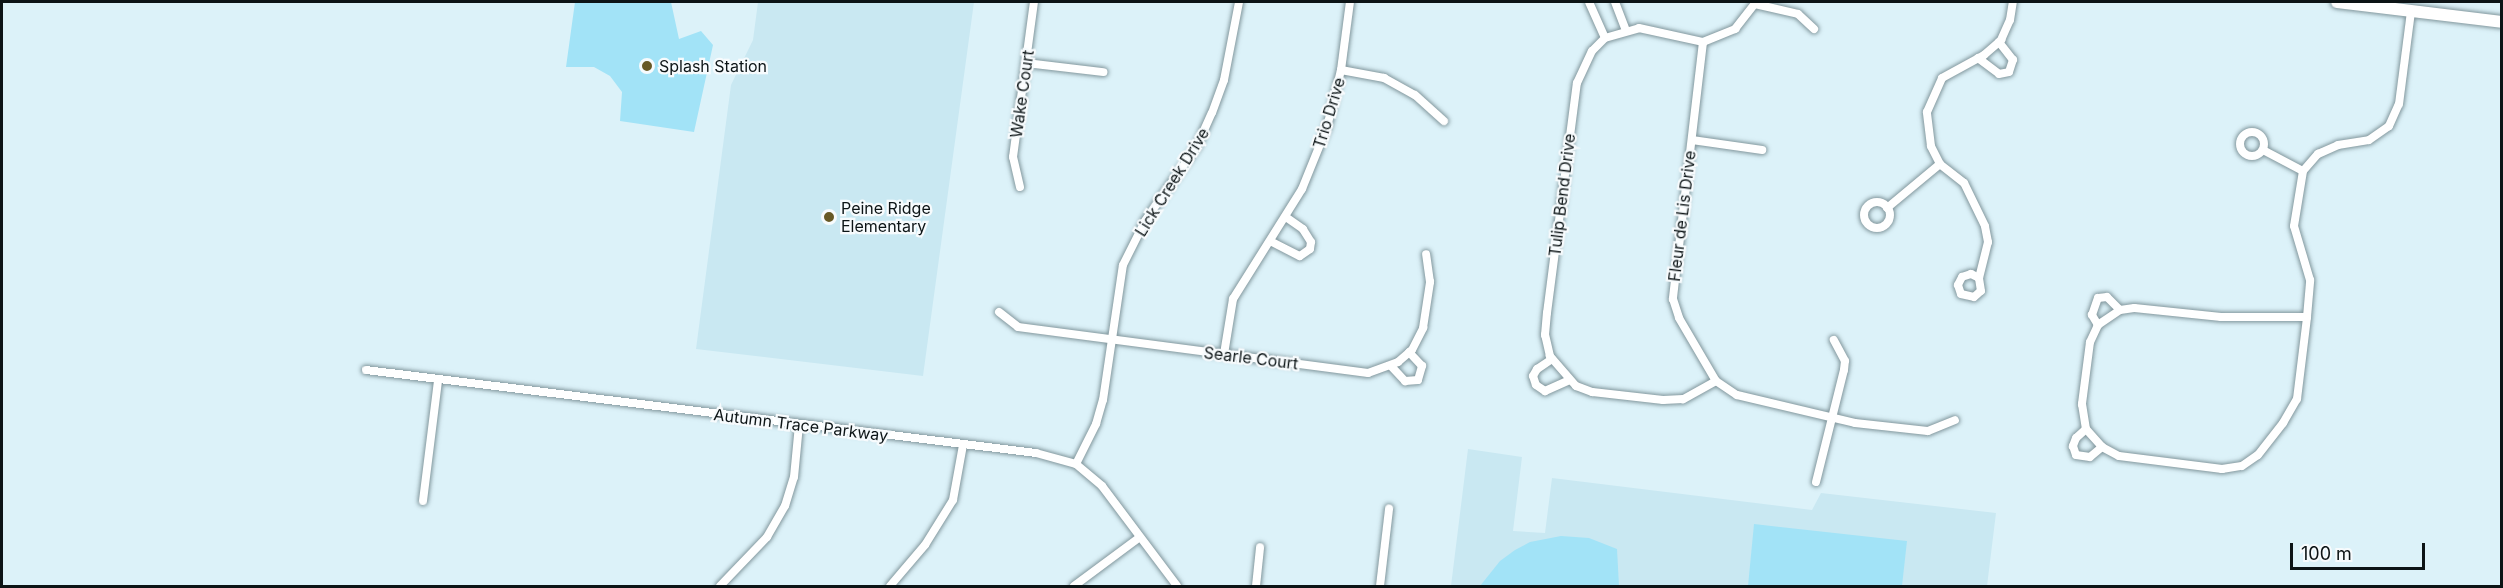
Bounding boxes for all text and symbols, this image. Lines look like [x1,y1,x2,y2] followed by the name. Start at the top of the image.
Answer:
[1006,49,1038,139] street label: Wake Court
[659,56,767,76] place label: Splash Station
[640,59,654,73] marker: Splash Station
[1309,75,1349,151] street label: Trio Drive
[1131,124,1213,240] street label: Lick Creek Drive
[1545,132,1579,258] street label: Tulip Bend Drive
[1664,149,1700,283] street label: Fleur de Lis Drive
[841,198,931,236] place label: Peine Ridge Elementary
[822,210,836,224] marker: Peine Ridge Elementary
[1203,343,1299,373] street label: Searle Court
[713,405,889,445] street label: Autumn Trace Parkway
[2293,531,2428,569] scale bar
[2301,543,2352,564] text: 100 m

